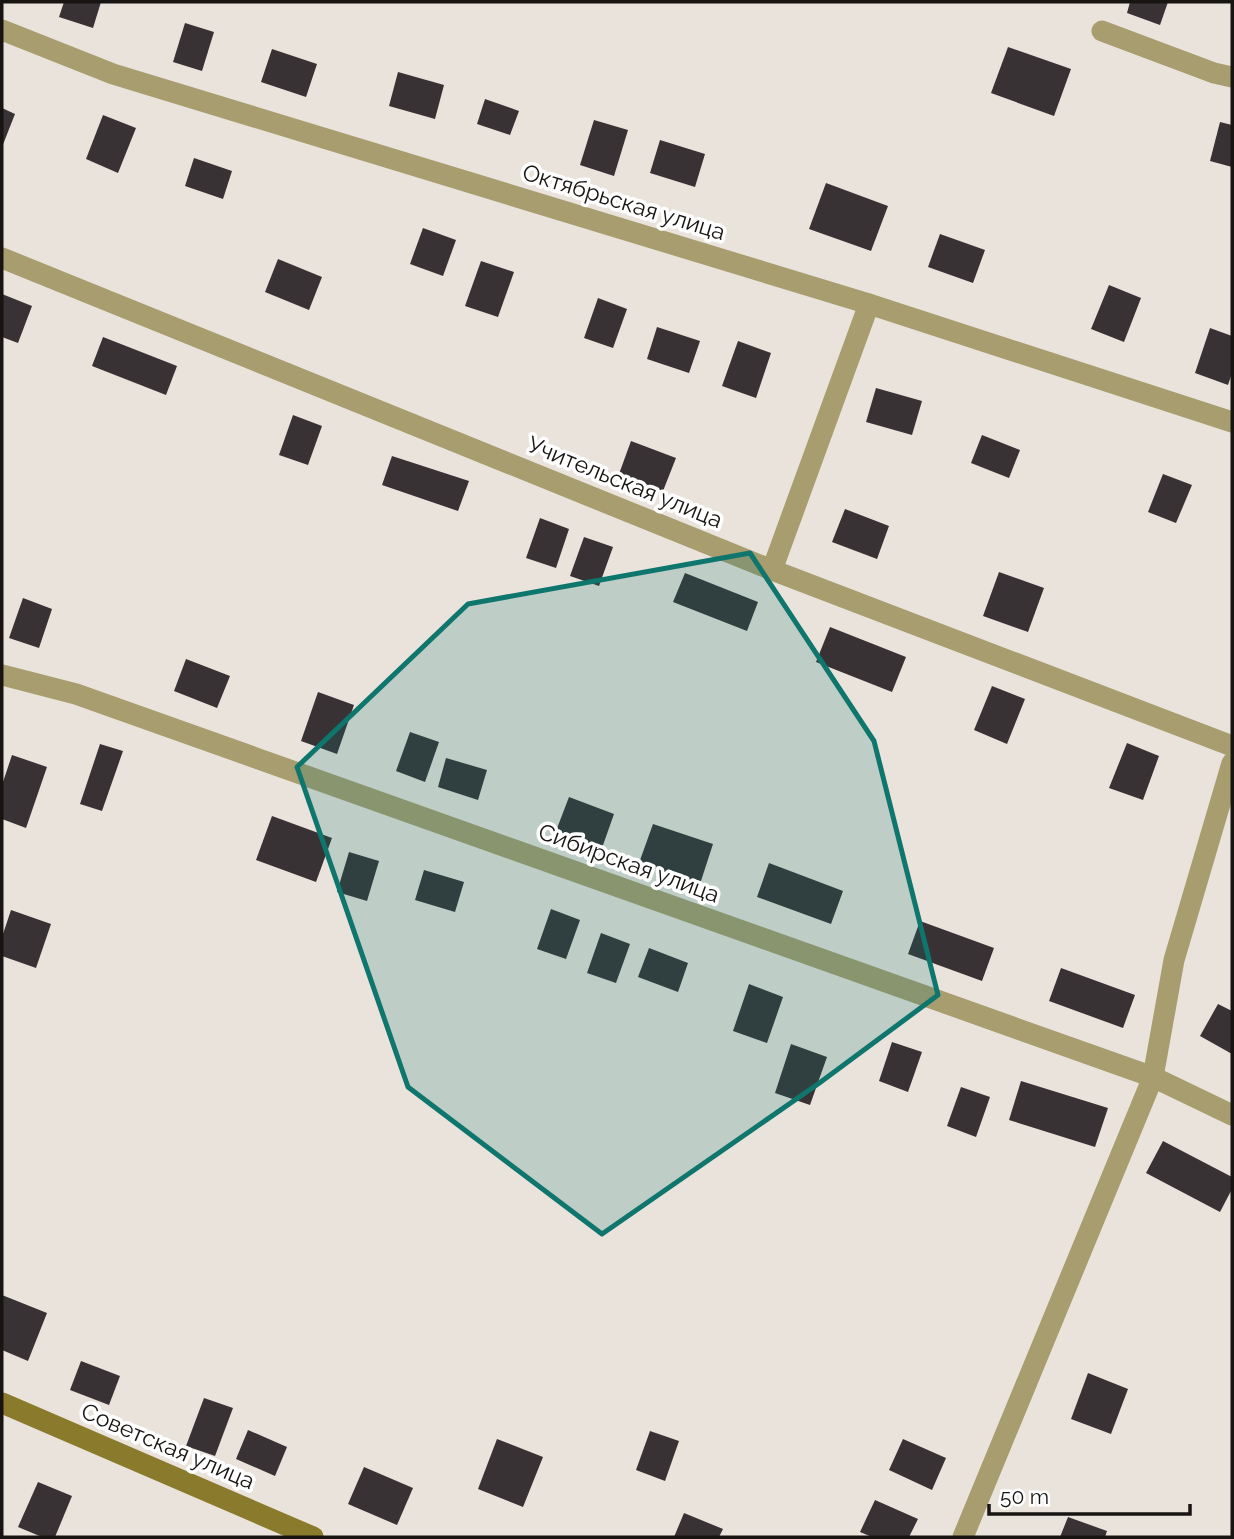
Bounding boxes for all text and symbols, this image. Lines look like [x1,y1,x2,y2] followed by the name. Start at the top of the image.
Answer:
[520,158,729,245] street label: Октябрьская улица
[524,430,727,533] street label: Учительская улица
[535,817,723,908] street label: Сибирская улица
[78,1397,259,1494] street label: Советская улица
[989,1472,1190,1516] scale bar
[1000,1484,1049,1509] text: 50 m

